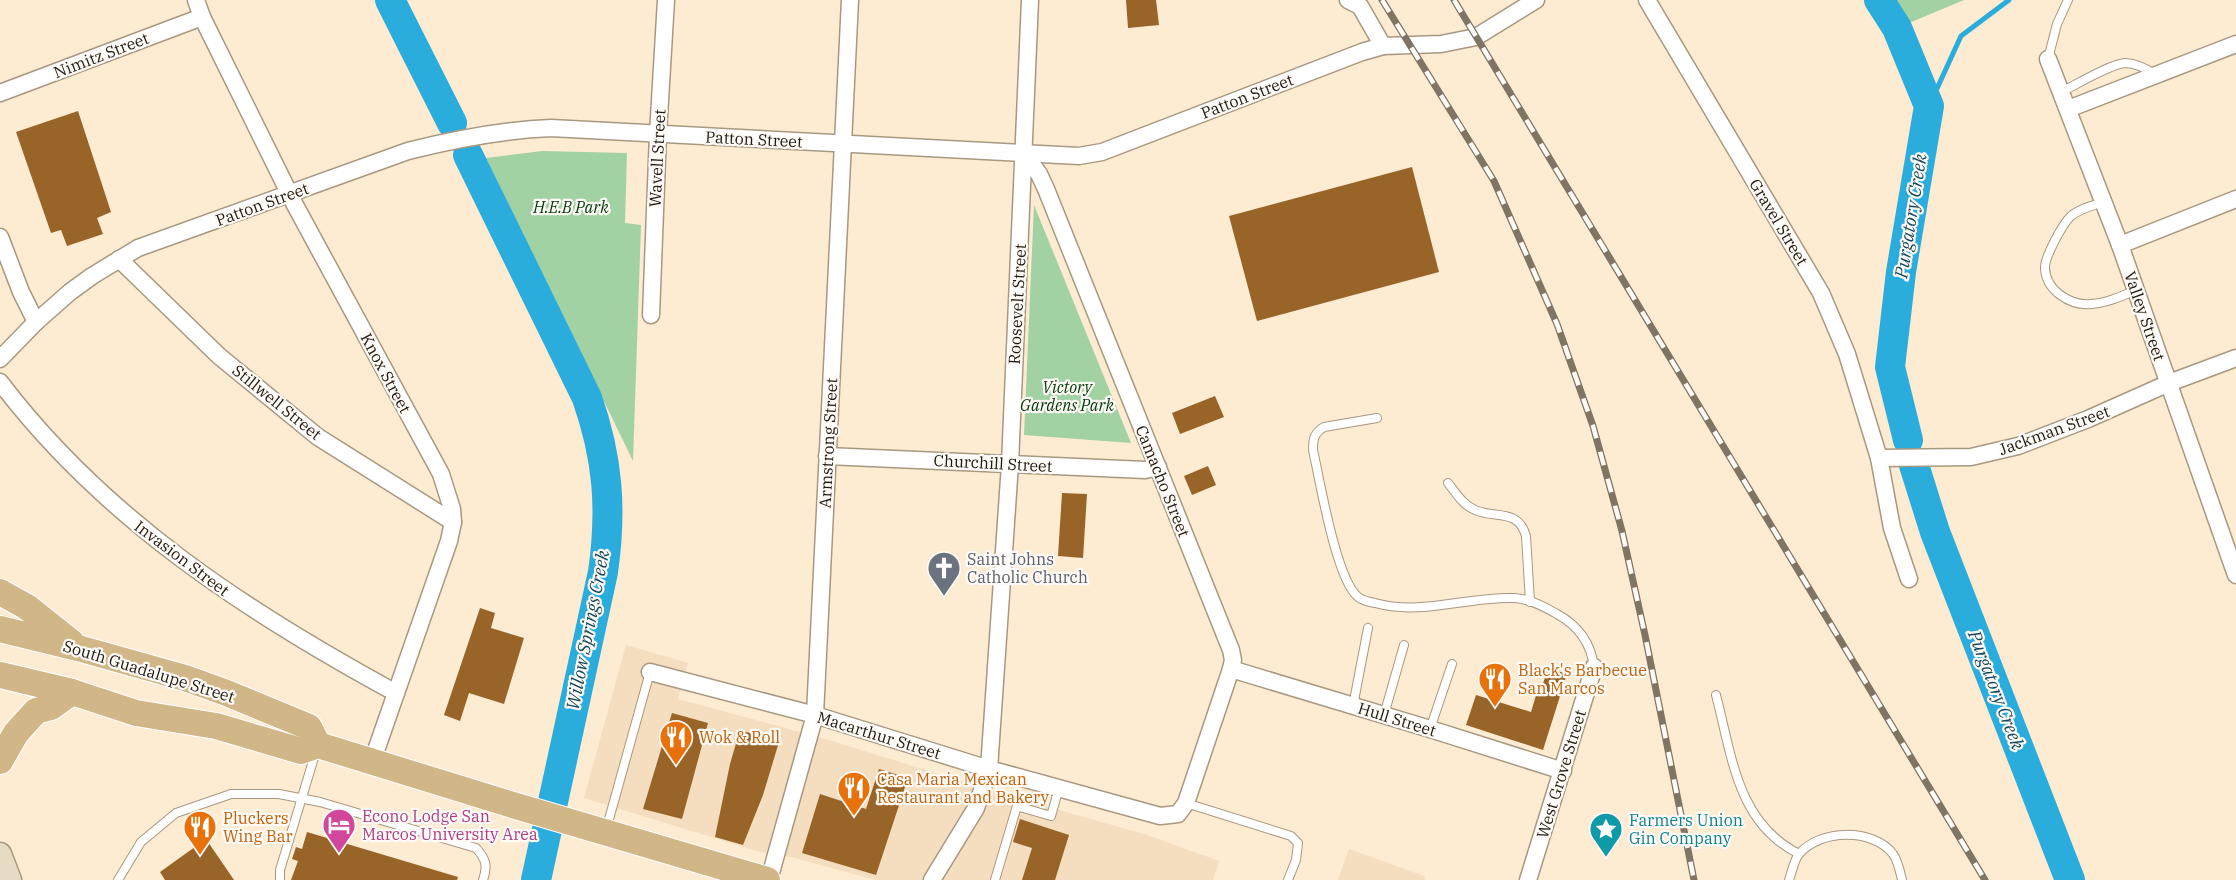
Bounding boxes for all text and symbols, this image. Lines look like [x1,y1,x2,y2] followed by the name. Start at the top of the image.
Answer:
[51,28,152,82] street label: Nimitz Street
[1198,69,1296,123] street label: Patton Street
[644,108,670,208] street label: Wavell Street
[705,126,803,152] street label: Patton Street
[1889,152,1932,281] water label: Purgatory Creek
[1745,175,1813,269] street label: Gravel Street
[213,178,311,230] street label: Patton Street
[532,197,609,217] park label: H.E.B Park
[1004,243,1030,365] street label: Roosevelt Street
[2120,268,2170,364] street label: Valley Street
[357,330,416,417] street label: Knox Street
[228,360,326,444] street label: Stillwell Street
[815,377,841,509] street label: Armstrong Street
[1020,377,1114,415] park label: Victory Gardens Park
[1996,401,2112,459] street label: Jackman Street
[1131,422,1195,540] street label: Camacho Street
[933,450,1053,476] street label: Churchill Street
[131,516,234,600] street label: Invasion Street
[561,548,614,712] water label: Willow Springs Creek
[967,549,1088,587] place label: Saint Johns Catholic Church
[926,550,962,597] church icon: Saint Johns Catholic Church
[1963,626,2030,753] water label: Purgatory Creek
[61,635,237,707] street label: South Guadalupe Street
[1518,660,1647,698] place label: Black's Barbecue San Marcos
[1477,661,1513,708] restaurant icon: Black's Barbecue San Marcos
[1355,698,1439,740] street label: Hull Street
[815,707,944,763] street label: Macarthur Street
[1532,707,1590,841] street label: West Grove Street
[658,719,694,766] restaurant icon: Wok & Roll
[699,727,780,747] place label: Wok & Roll
[877,769,1050,807] place label: Casa Maria Mexican Restaurant and Bakery
[836,770,872,817] restaurant icon: Casa Maria Mexican Restaurant and Bakery
[362,806,538,844] place label: Econo Lodge San Marcos University Area
[321,807,357,854] hotel icon: Econo Lodge San Marcos University Area
[223,808,292,846] place label: Pluckers Wing Bar
[182,809,218,856] restaurant icon: Pluckers Wing Bar
[1629,810,1743,848] place label: Farmers Union Gin Company
[1588,811,1624,858] place icon: Farmers Union Gin Company

